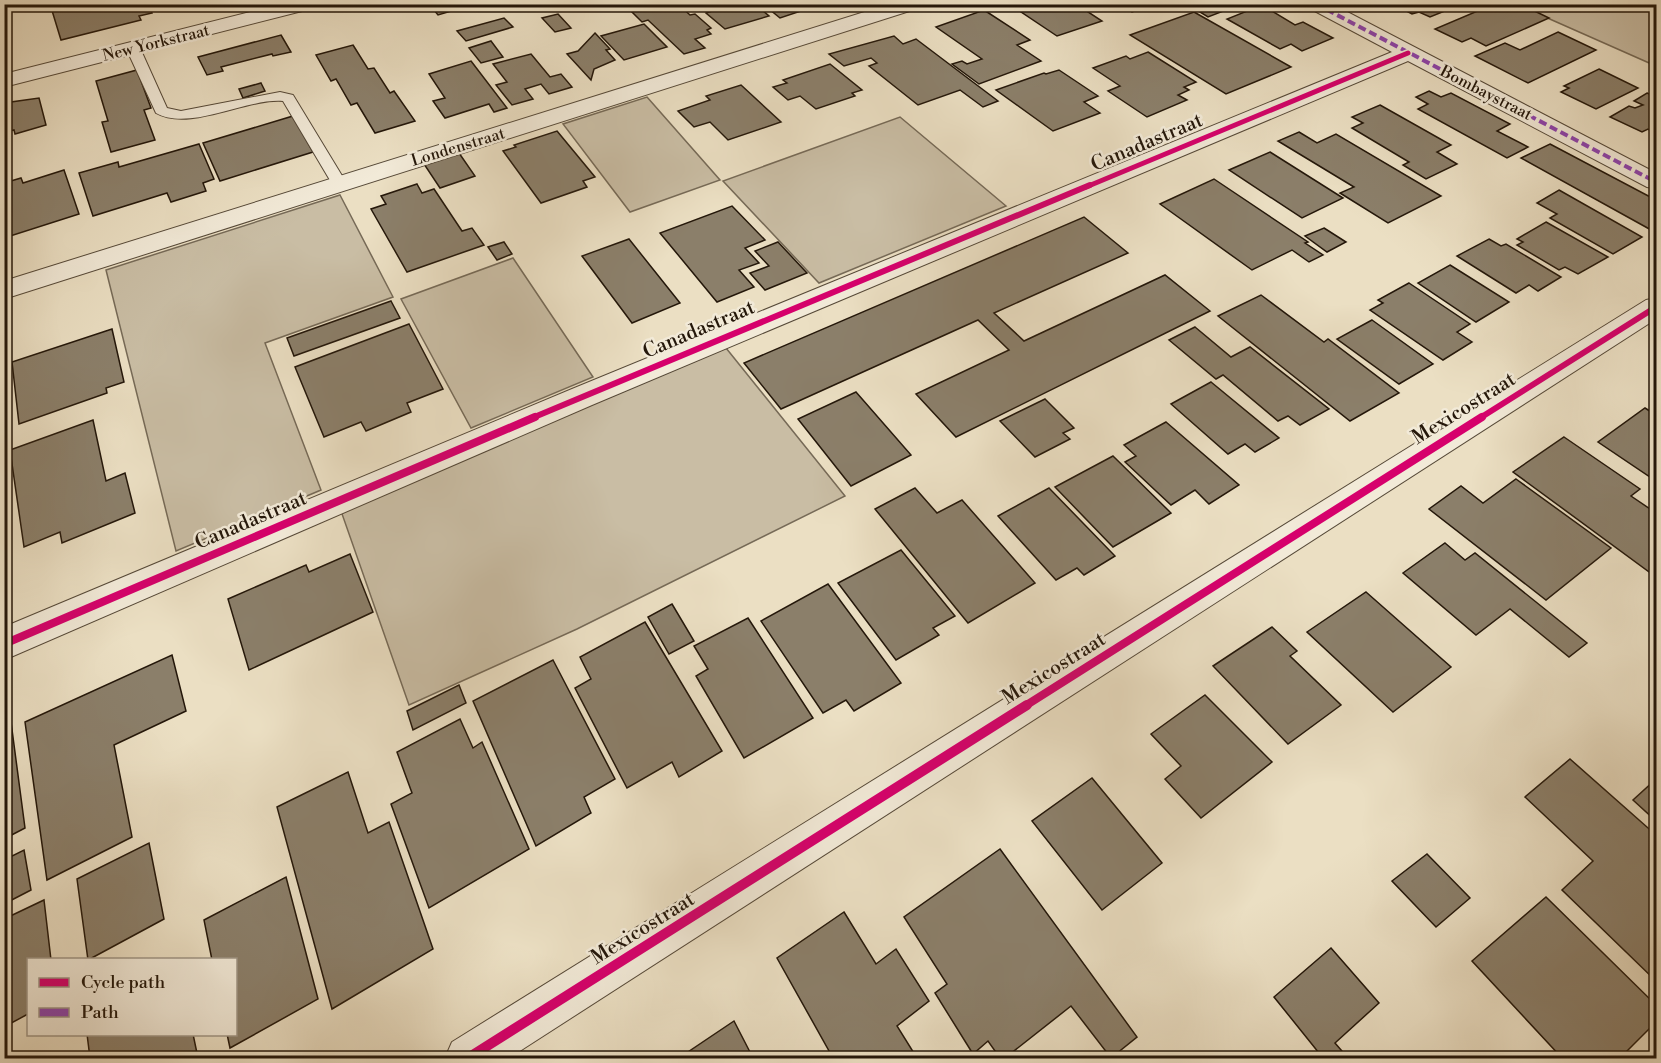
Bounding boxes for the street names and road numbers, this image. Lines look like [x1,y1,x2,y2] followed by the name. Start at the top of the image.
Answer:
[100,20,212,66] street label: New Yorkstraat
[1436,61,1536,125] street label: Bombaystraat
[1087,108,1207,178] street label: Canadastraat
[409,123,508,171] street label: Londenstraat
[639,295,759,365] street label: Canadastraat
[1407,367,1521,451] street label: Mexicostraat
[191,486,311,556] street label: Canadastraat
[997,627,1111,711] street label: Mexicostraat
[586,887,700,971] street label: Mexicostraat

